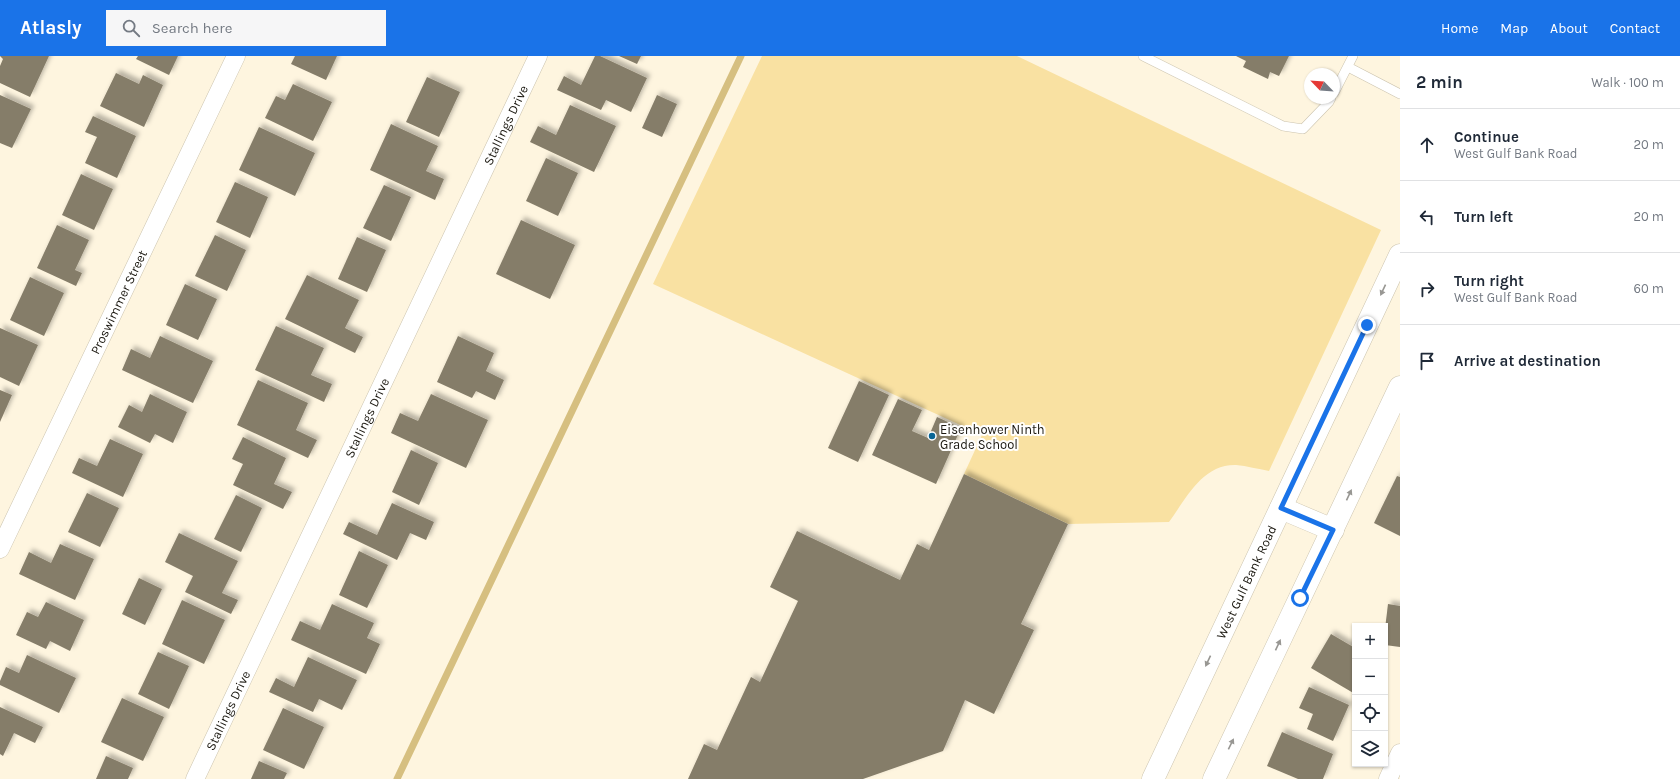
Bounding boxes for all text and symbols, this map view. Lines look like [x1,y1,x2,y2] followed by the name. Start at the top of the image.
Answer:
[106,10,386,46] search box
[20,17,82,39] text: Atlasly
[120,17,142,39] icon: search
[152,19,232,37] text: Search here
[1441,20,1478,37] text: Home
[1500,20,1528,37] text: Map
[1550,20,1588,37] text: About
[1610,20,1660,37] text: Contact
[1304,68,1340,104] north arrow
[1416,72,1463,92] text: 2 min
[1591,75,1664,90] text: Walk · 100 m
[480,82,531,167] street label: Stallings Drive
[1454,128,1519,146] text: Continue
[1416,134,1438,156] icon: ahead
[1634,137,1664,152] text: 20 m
[1454,146,1578,161] text: West Gulf Bank Road
[1416,206,1438,228] icon: left
[1454,208,1513,226] text: Turn left
[1634,209,1664,224] text: 20 m
[87,247,150,357] street label: Proswimmer Street
[1454,272,1524,290] text: Turn right
[1416,278,1438,300] icon: right
[1634,281,1664,296] text: 60 m
[1380,285,1386,296] one-way arrow
[1454,290,1578,305] text: West Gulf Bank Road
[1358,316,1376,334] route end
[1416,350,1438,372] icon: arrive
[1454,352,1601,370] text: Arrive at destination
[342,375,392,460] street label: Stallings Drive
[940,422,1045,452] place label: Eisenhower Ninth Grade School
[927,431,937,441] marker: Eisenhower Ninth Grade School
[1346,489,1352,501] one-way arrow
[1213,523,1280,641] street label: West Gulf Bank Road
[1291,589,1309,607] route start
[1352,623,1388,767] map controls
[1352,623,1388,659] button: +
[1275,639,1281,650] one-way arrow
[1205,656,1211,667] one-way arrow
[1352,659,1388,695] button: −
[203,668,254,753] street label: Stallings Drive
[1352,695,1388,731] button: locate
[1352,731,1388,767] button: layers
[1228,738,1234,749] one-way arrow

